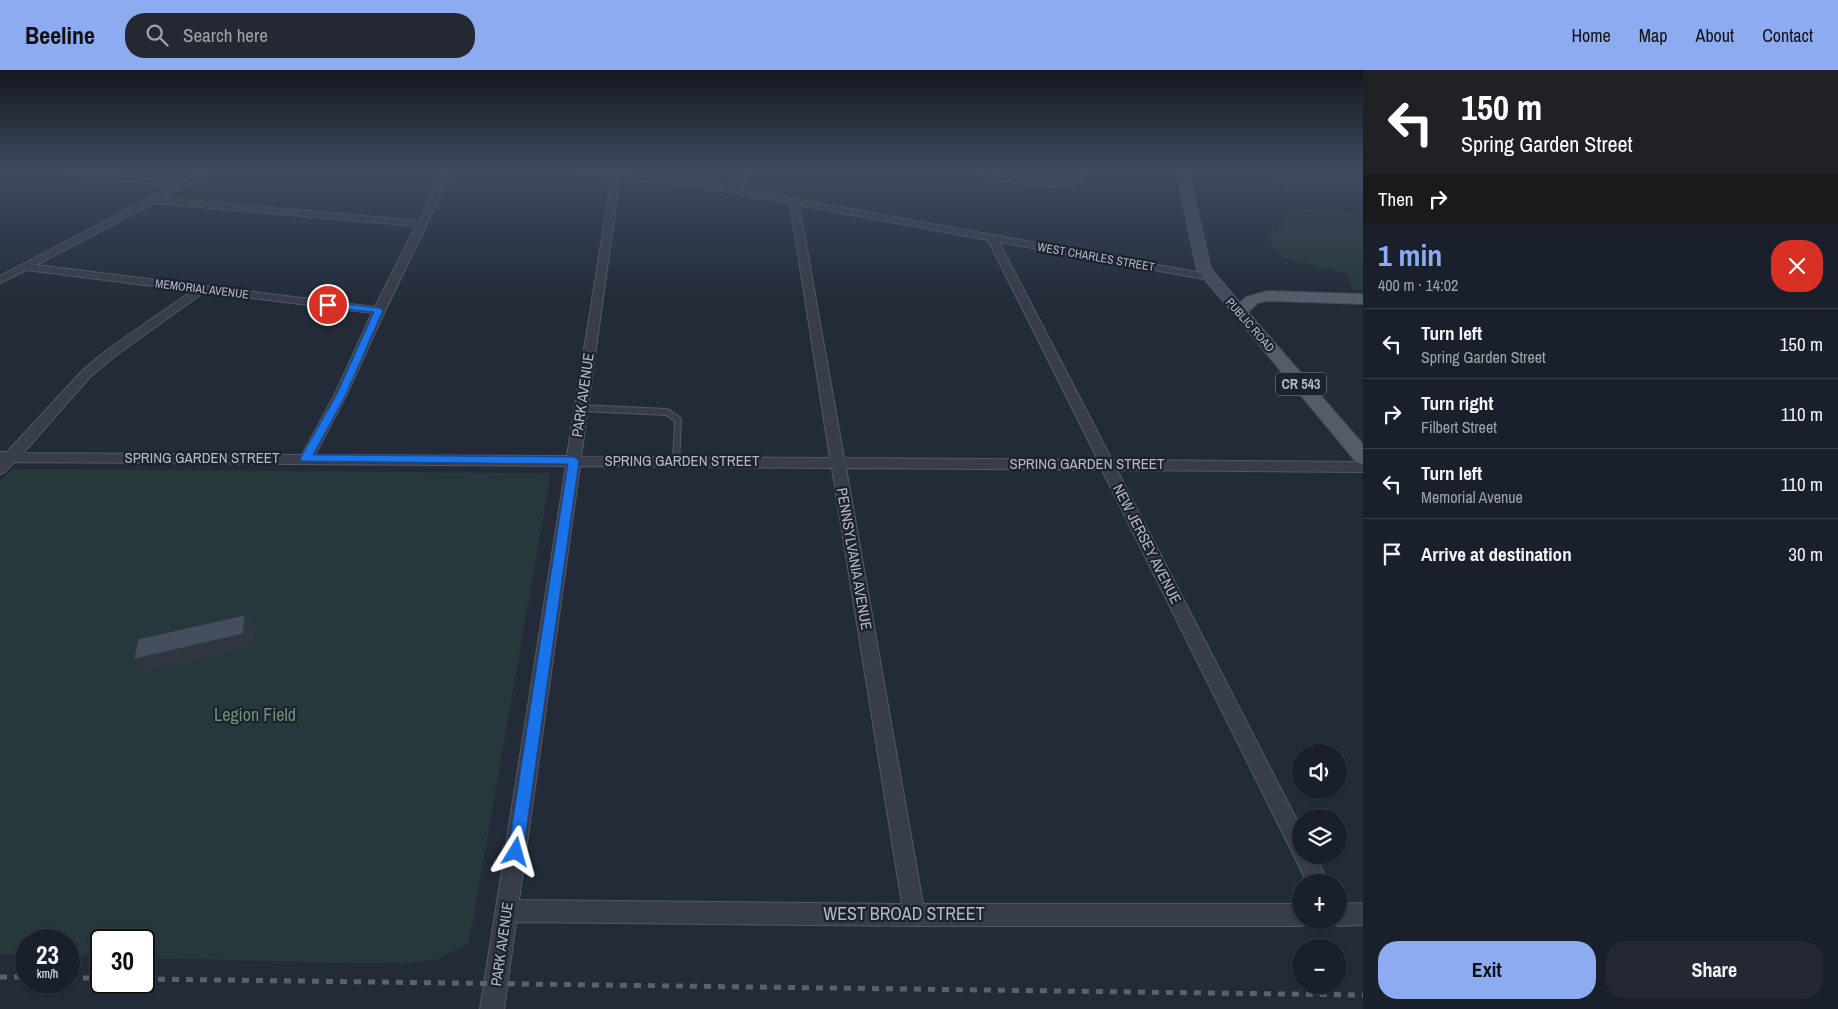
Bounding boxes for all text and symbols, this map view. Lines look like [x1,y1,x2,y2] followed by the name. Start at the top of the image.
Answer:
[125,13,475,58] search box
[25,19,95,51] text: Beeline
[143,21,171,49] icon: search
[183,22,268,48] text: Search here
[1571,23,1611,48] text: Home
[1639,23,1668,48] text: Map
[1696,23,1734,48] text: About
[1762,23,1813,48] text: Contact
[1461,84,1542,131] text: 150 m
[1378,90,1443,155] icon: left
[1461,129,1633,159] text: Spring Garden Street
[1424,185,1452,213] icon: right
[1378,186,1414,212] text: Then
[1378,235,1442,275] text: 1 min
[1036,239,1156,275] street label: WEST CHARLES STREET
[1771,240,1823,292] button: close
[1378,274,1458,296] text: 400 m · 14:02
[154,275,250,303] street label: MEMORIAL AVENUE
[307,284,349,326] pin
[314,291,342,319] icon: arrive
[1222,295,1278,355] street label: PUBLIC ROAD
[1421,320,1482,346] text: Turn left
[1378,330,1406,358] icon: left
[1780,331,1823,357] text: 150 m
[1421,346,1546,368] text: Spring Garden Street
[566,351,599,438] street label: PARK AVENUE
[1276,372,1326,396] road number: CR 543
[1421,390,1493,416] text: Turn right
[1378,400,1406,428] icon: right
[1781,401,1823,427] text: 110 m
[1421,416,1497,438] text: Filbert Street
[124,447,280,468] street label: SPRING GARDEN STREET
[604,450,760,471] street label: SPRING GARDEN STREET
[1009,453,1165,474] street label: SPRING GARDEN STREET
[1421,460,1482,486] text: Turn left
[1378,470,1406,498] icon: left
[1781,471,1823,497] text: 110 m
[1108,480,1187,607] street label: NEW JERSEY AVENUE
[832,486,877,632] street label: PENNSYLVANIA AVENUE
[1421,486,1523,508] text: Memorial Avenue
[1378,540,1406,568] icon: arrive
[1421,541,1572,567] text: Arrive at destination
[1788,541,1823,567] text: 30 m
[214,702,296,727] park label: Legion Field
[1292,744,1347,994] map controls
[1292,744,1347,799] button: sound
[1292,809,1347,864] button: layers
[489,825,541,877] position arrow
[1292,874,1347,929] button: +
[485,900,518,987] street label: PARK AVENUE
[823,901,985,926] street label: WEST BROAD STREET
[90,929,155,994] speed limit sign: 30
[36,938,59,972] text: 23
[1292,939,1347,994] button: −
[1378,941,1596,999] button: Exit
[1606,941,1823,999] button: Share
[37,966,58,982] text: km/h

